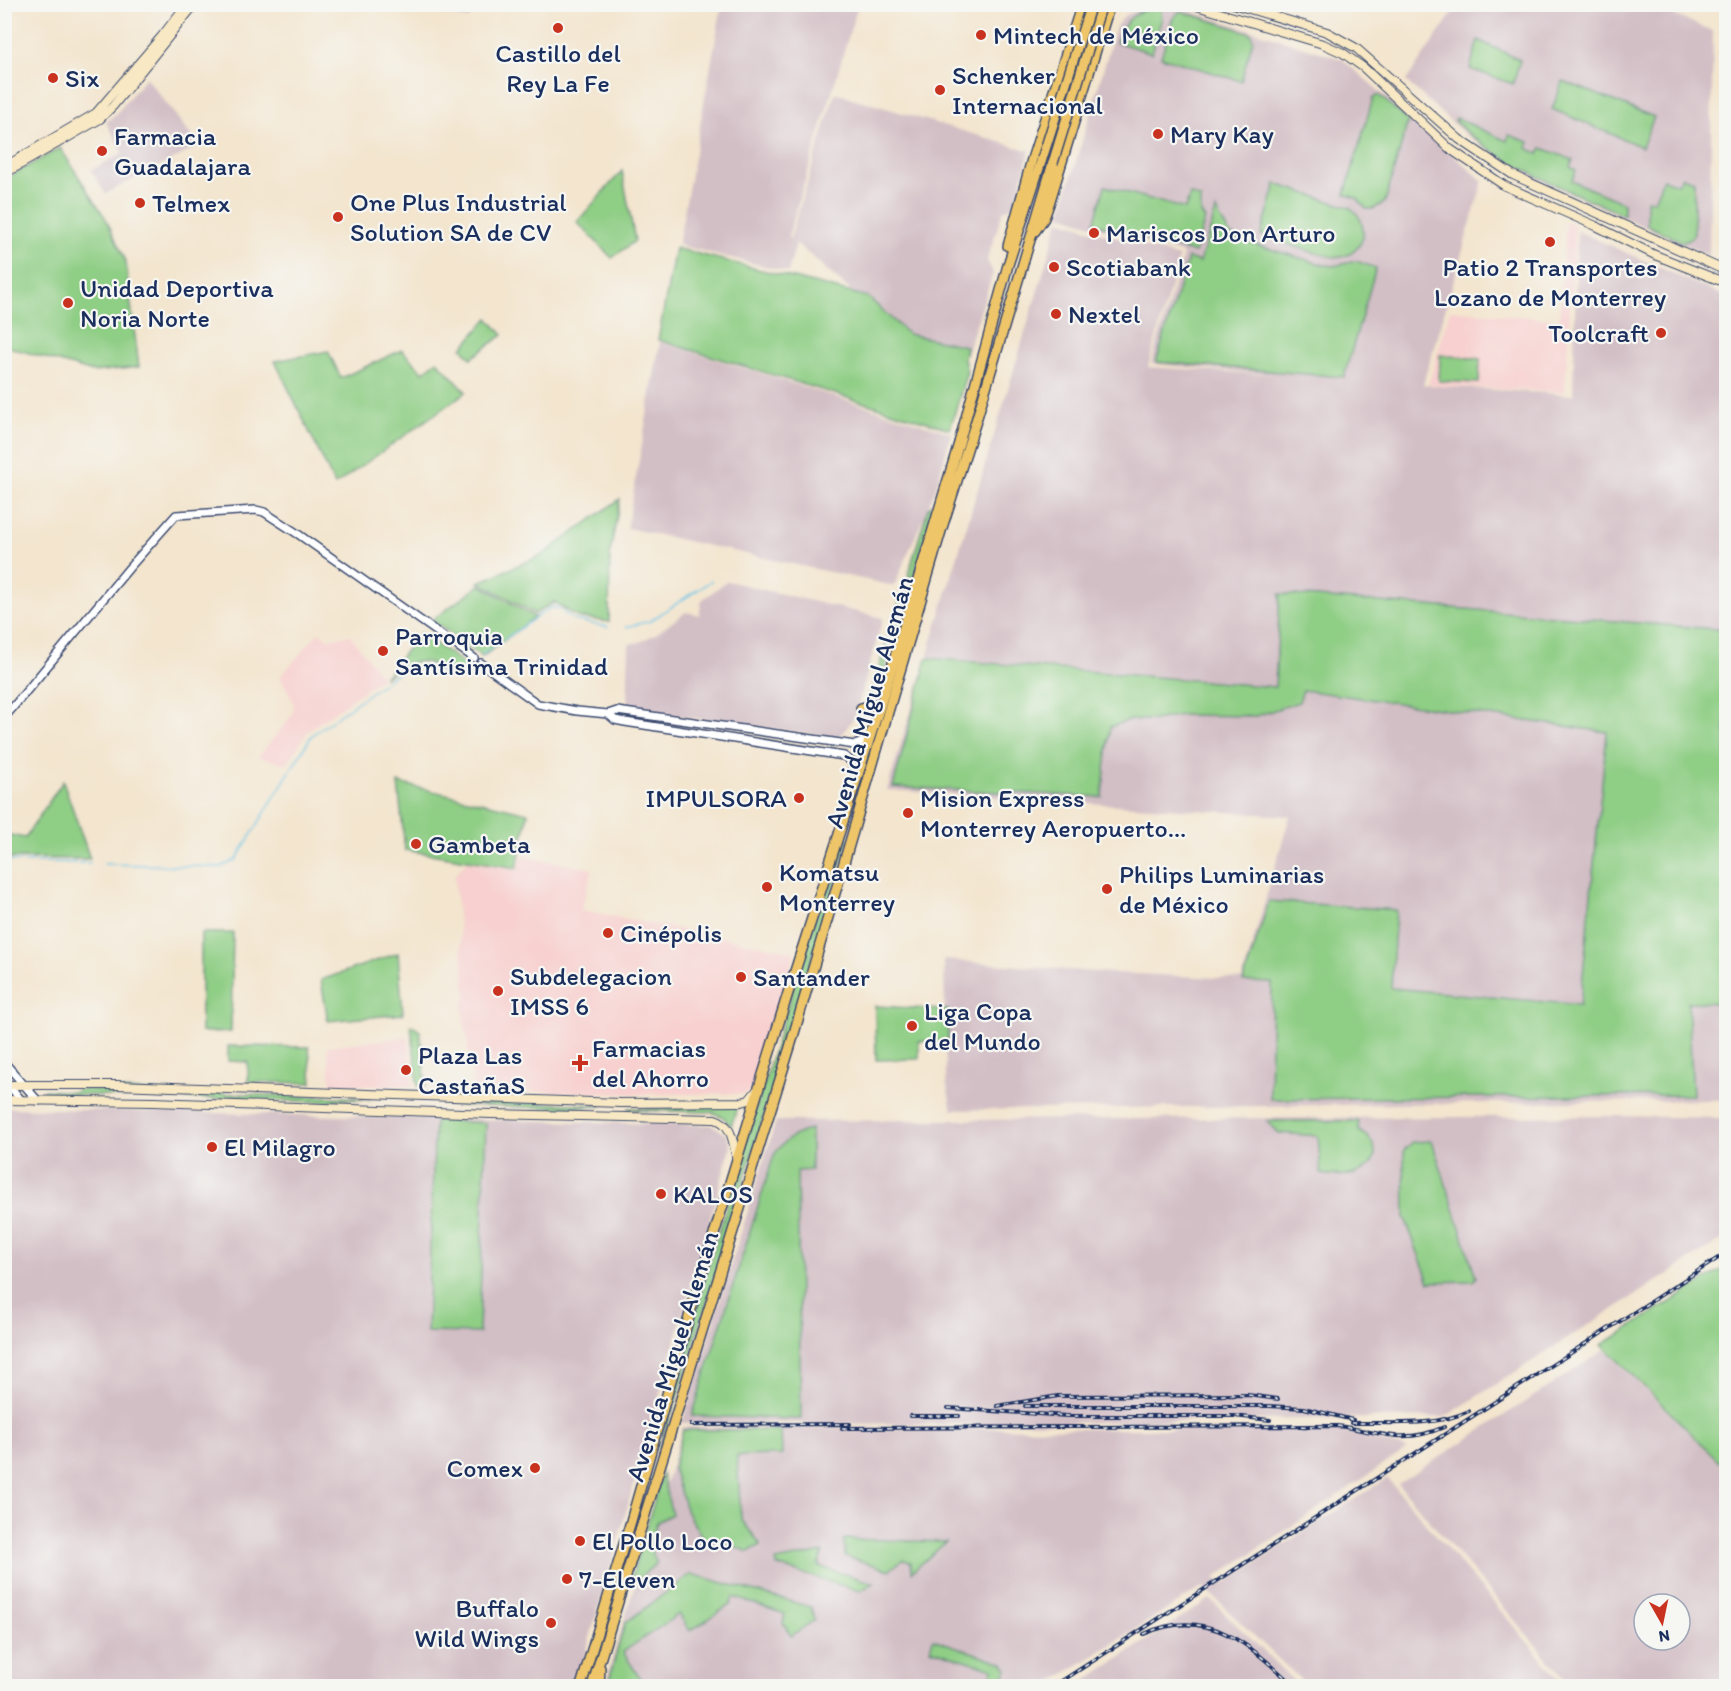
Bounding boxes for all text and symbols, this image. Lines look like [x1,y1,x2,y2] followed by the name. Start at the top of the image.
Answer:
[993,19,1199,51] place label: Mintech de México
[551,21,565,35] marker: Castillo del Rey La Fe
[974,28,988,42] marker: Mintech de México
[495,37,621,99] place label: Castillo del Rey La Fe
[952,59,1103,121] place label: Schenker Internacional
[65,62,99,94] place label: Six
[46,71,60,85] marker: Six
[933,83,947,97] marker: Schenker Internacional
[1170,118,1274,150] place label: Mary Kay
[114,120,251,182] place label: Farmacia Guadalajara
[1151,127,1165,141] marker: Mary Kay
[95,144,109,158] marker: Farmacia Guadalajara
[350,186,567,248] place label: One Plus Industrial Solution SA de CV
[152,187,230,219] place label: Telmex
[133,196,147,210] marker: Telmex
[331,210,345,224] marker: One Plus Industrial Solution SA de CV
[1106,217,1336,249] place label: Mariscos Don Arturo
[1087,226,1101,240] marker: Mariscos Don Arturo
[1543,235,1557,249] marker: Patio 2 Transportes Lozano de Monterrey
[1066,251,1191,283] place label: Scotiabank
[1434,251,1666,313] place label: Patio 2 Transportes Lozano de Monterrey
[1047,260,1061,274] marker: Scotiabank
[80,272,274,334] place label: Unidad Deportiva Noria Norte
[61,296,75,310] marker: Unidad Deportiva Noria Norte
[1068,298,1140,330] place label: Nextel
[1049,307,1063,321] marker: Nextel
[1548,317,1649,349] place label: Toolcraft
[1654,326,1668,340] marker: Toolcraft
[818,572,920,832] street label: Avenida Miguel Alemán
[395,620,608,682] place label: Parroquia Santísima Trinidad
[376,644,390,658] marker: Parroquia Santísima Trinidad
[646,782,787,814] place label: IMPULSORA
[920,782,1186,844] place label: Mision Express Monterrey Aeropuerto…
[792,791,806,805] marker: IMPULSORA
[901,806,915,820] marker: Mision Express Monterrey Aeropuerto…
[428,828,531,860] place label: Gambeta
[409,837,423,851] marker: Gambeta
[779,856,895,918] place label: Komatsu Monterrey
[1119,858,1324,920] place label: Philips Luminarias de México
[760,880,774,894] marker: Komatsu Monterrey
[1100,882,1114,896] marker: Philips Luminarias de México
[620,917,722,949] place label: Cinépolis
[601,926,615,940] marker: Cinépolis
[510,960,672,1022] place label: Subdelegacion IMSS 6
[753,961,870,993] place label: Santander
[734,970,748,984] marker: Santander
[491,984,505,998] marker: Subdelegacion IMSS 6
[924,995,1041,1057] place label: Liga Copa del Mundo
[905,1019,919,1033] marker: Liga Copa del Mundo
[592,1032,709,1094] place label: Farmacias del Ahorro
[418,1039,525,1101] place label: Plaza Las CastañaS
[573,1056,587,1070] marker: Farmacias del Ahorro
[399,1063,413,1077] marker: Plaza Las CastañaS
[224,1131,336,1163] place label: El Milagro
[205,1140,219,1154] marker: El Milagro
[673,1178,753,1210] place label: KALOS
[654,1187,668,1201] marker: KALOS
[619,1227,725,1485] street label: Avenida Miguel Alemán
[446,1452,523,1484] place label: Comex
[528,1461,542,1475] marker: Comex
[592,1525,733,1557] place label: El Pollo Loco
[573,1534,587,1548] marker: El Pollo Loco
[579,1563,676,1595] place label: 7-Eleven
[560,1572,574,1586] marker: 7-Eleven
[414,1592,539,1654] place label: Buffalo Wild Wings
[1632,1592,1692,1652] north arrow
[544,1616,558,1630] marker: Buffalo Wild Wings
[1657,1626,1671,1647] text: N

